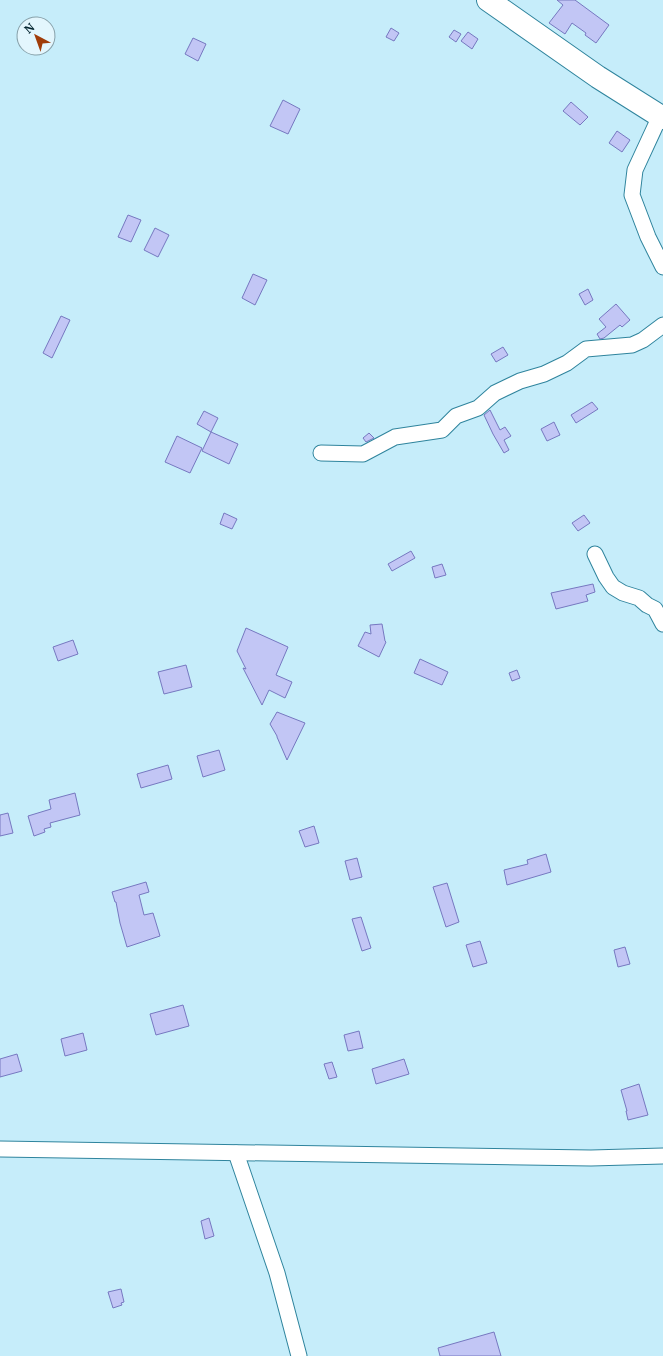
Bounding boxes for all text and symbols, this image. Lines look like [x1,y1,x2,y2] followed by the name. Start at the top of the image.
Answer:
[16,16,56,56] north arrow
[22,20,38,37] text: N

